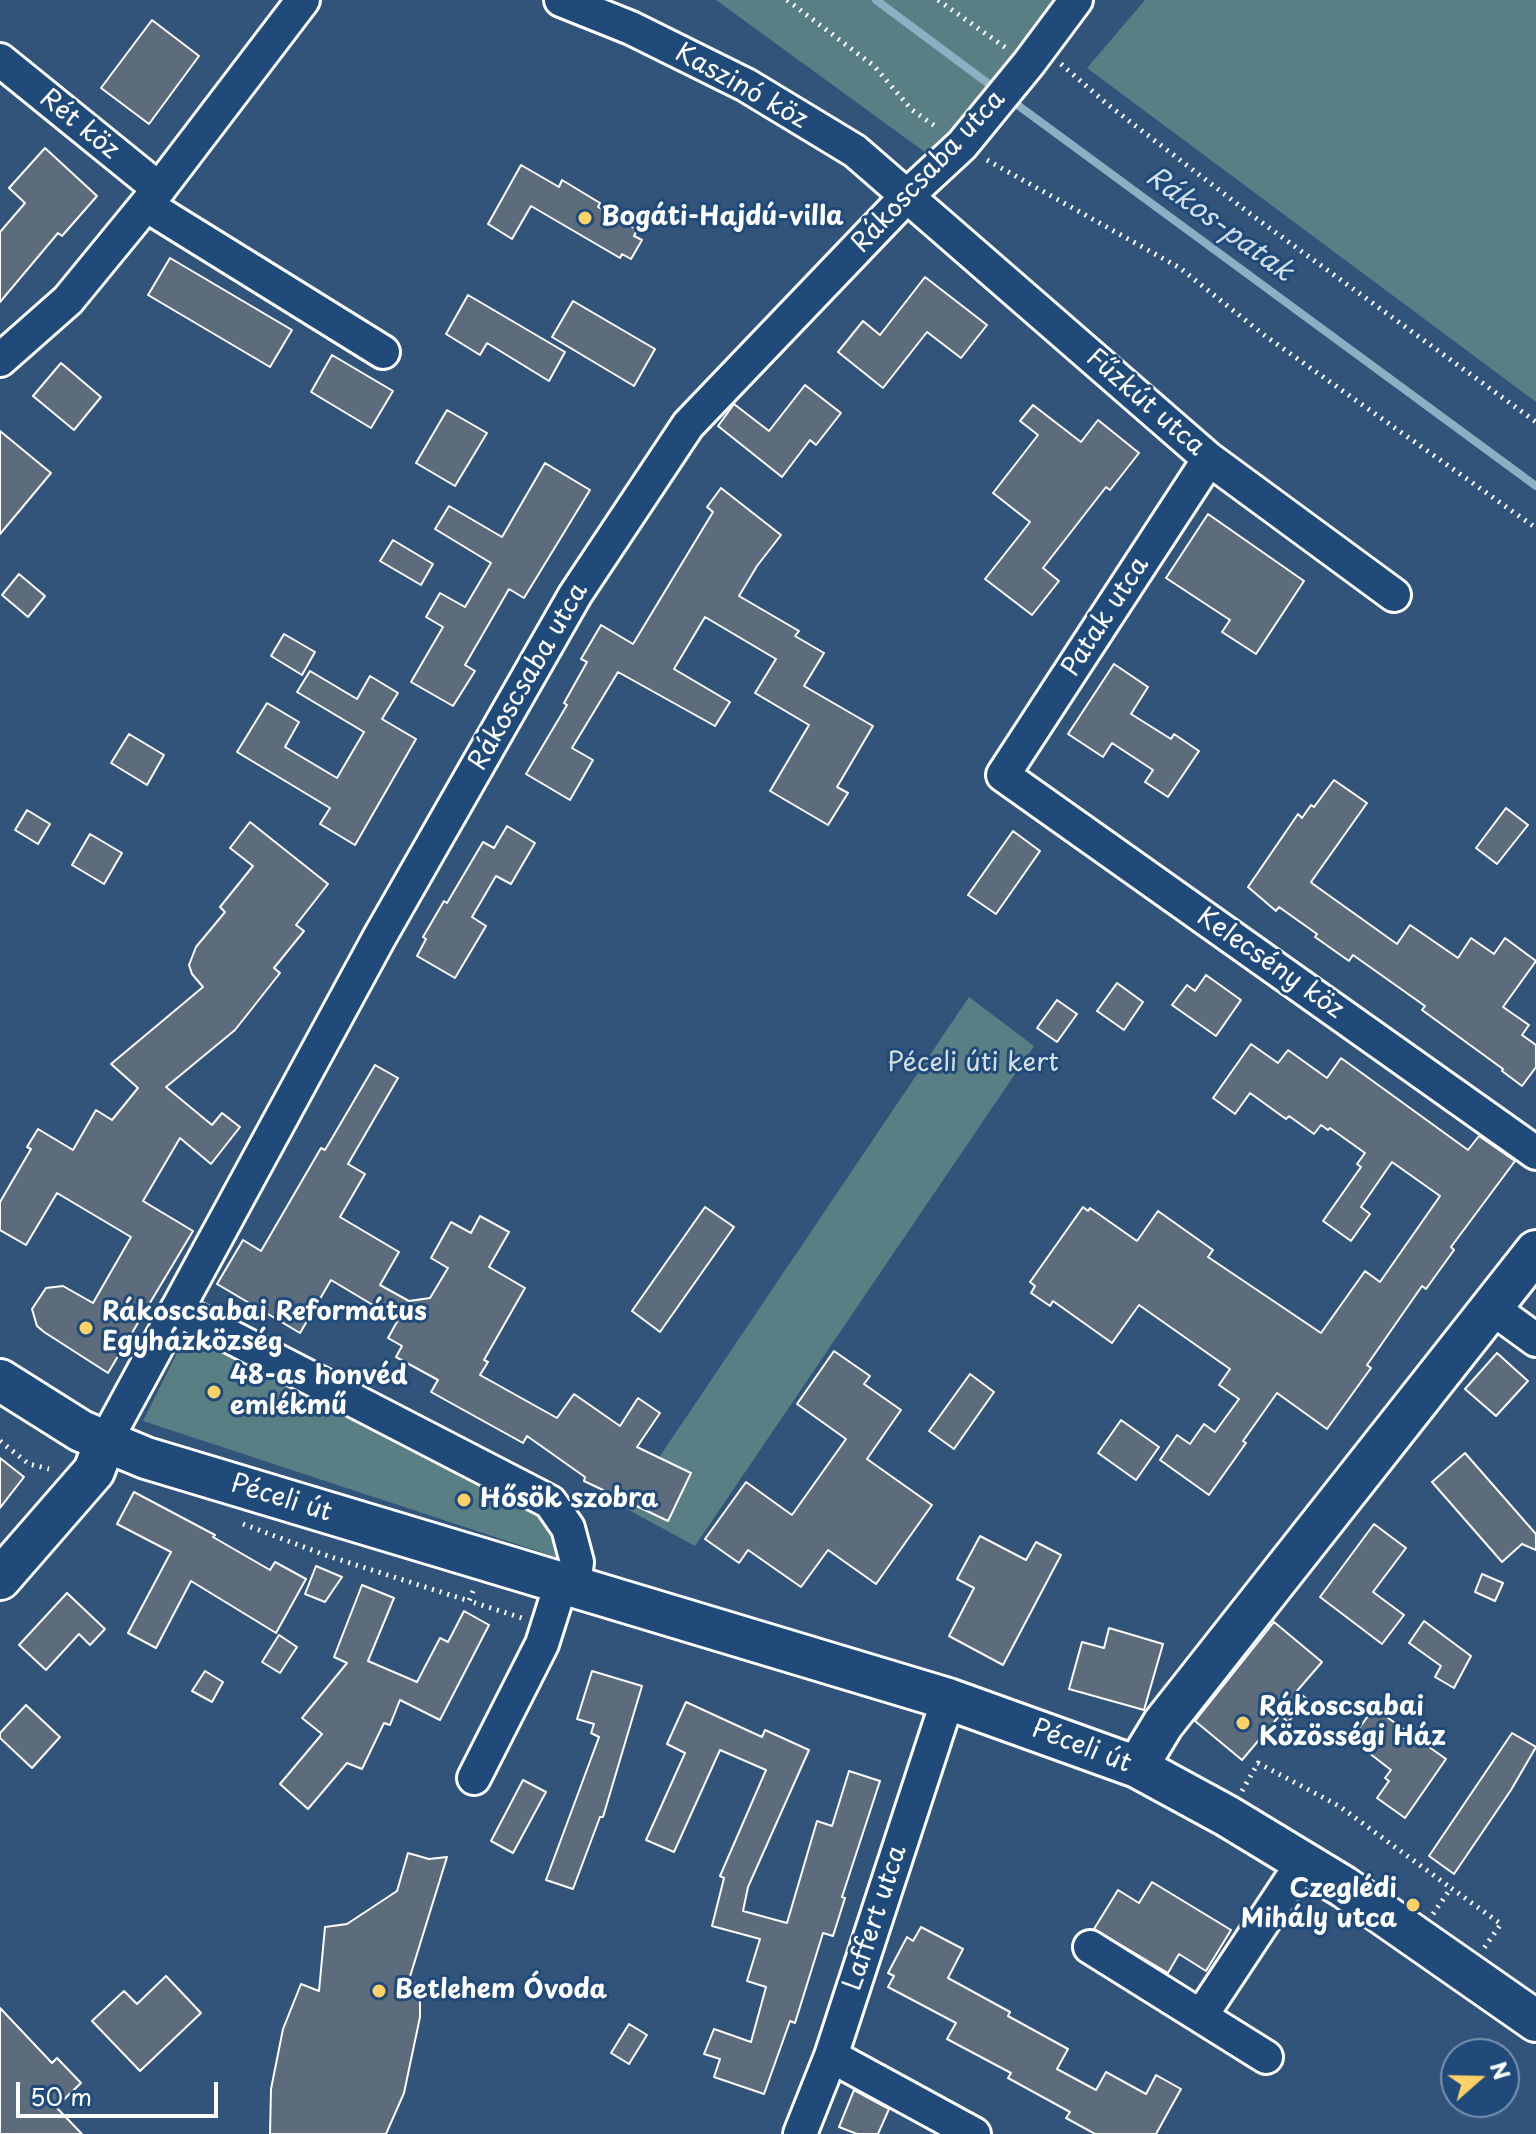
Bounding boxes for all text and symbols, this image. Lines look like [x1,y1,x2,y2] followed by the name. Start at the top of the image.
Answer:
[669,38,813,136] street label: Kaszinó köz
[33,83,125,167] street label: Rét köz
[846,84,1012,260] street label: Rákoscsaba utca
[1139,160,1299,290] water label: Rákos-patak
[601,202,844,234] place label: Bogáti-Hajdú-villa
[576,209,594,227] marker: Bogáti-Hajdú-villa
[1079,343,1211,463] street label: Fűzkút utca
[1056,551,1156,683] street label: Patak utca
[463,578,595,776] street label: Rákoscsaba utca
[1190,902,1350,1026] street label: Kelecsény köz
[887,1048,1059,1080] park label: Péceli úti kert
[102,1297,427,1358] place label: Rákoscsabai Református Egyházközség
[77,1319,95,1337] marker: Rákoscsabai Református Egyházközség
[230,1361,408,1422] place label: 48-as honvéd emlékmű
[205,1383,223,1401] marker: 48-as honvéd emlékmű
[227,1469,335,1529] street label: Péceli út
[480,1484,658,1516] place label: Hősök szobra
[455,1491,473,1509] marker: Hősök szobra
[1259,1692,1446,1754] place label: Rákoscsabai Közösségi Ház
[1027,1714,1135,1780] street label: Péceli út
[1234,1714,1252,1732] marker: Rákoscsabai Közösségi Ház
[838,1841,914,1995] street label: Laffert utca
[1241,1874,1397,1936] place label: Czeglédi Mihály utca
[1404,1896,1422,1914] marker: Czeglédi Mihály utca
[395,1975,607,2007] place label: Betlehem Óvoda
[370,1982,388,2000] marker: Betlehem Óvoda
[1440,2038,1520,2118] north arrow
[1483,2056,1520,2084] text: N
[20,2066,222,2116] scale bar
[30,2078,92,2114] text: 50 m

